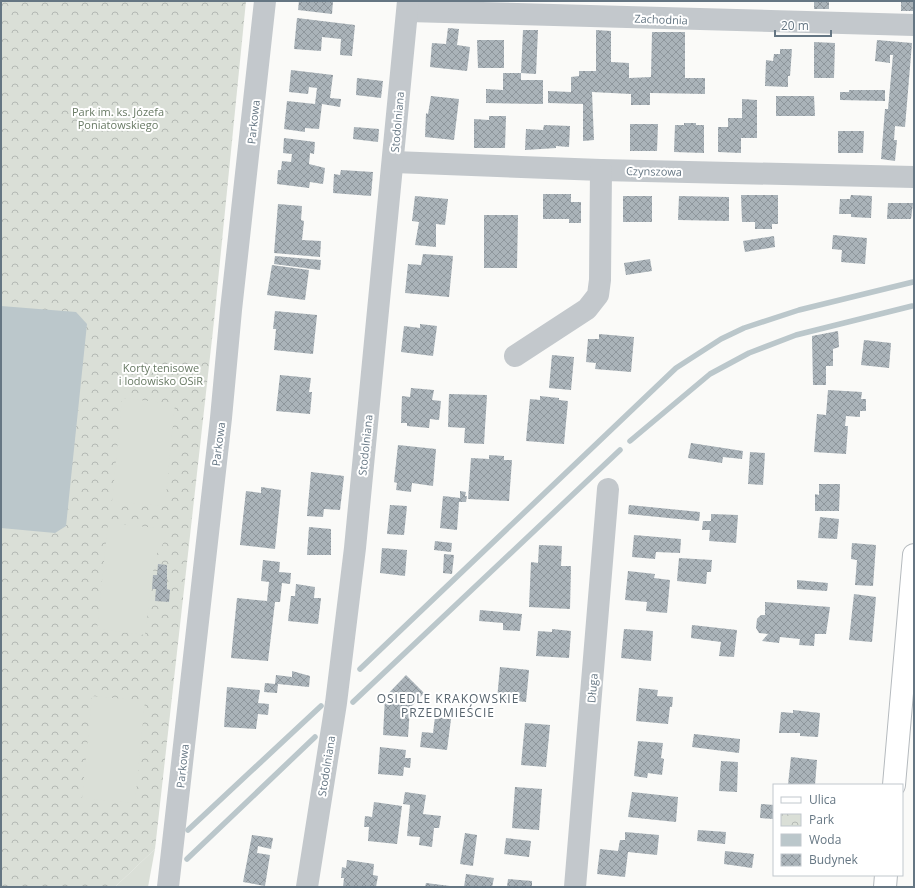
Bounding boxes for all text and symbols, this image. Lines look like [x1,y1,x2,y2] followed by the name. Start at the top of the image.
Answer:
[634,11,688,27] street label: Zachodnia
[775,12,831,38] scale bar
[781,17,809,34] text: 20 m
[387,91,407,153] street label: Stodolniana
[243,99,263,145] street label: Parkowa
[72,104,164,132] park label: Park im. ks. Józefa Poniatowskiego
[626,163,682,179] street label: Czynszowa
[119,360,203,388] park label: Korty tenisowe i lodowisko OSiR
[354,414,376,476] street label: Stodolniana
[208,421,228,467] street label: Parkowa
[583,673,601,703] street label: Długa
[377,690,519,721] district label: OSIEDLE KRAKOWSKIE PRZEDMIEŚCIE
[314,735,338,797] street label: Stodolniana
[172,743,192,789] street label: Parkowa
[773,784,903,876] legend
[809,791,836,808] text: Ulica
[809,811,835,828] text: Park
[809,831,841,848] text: Woda
[809,851,859,868] text: Budynek

